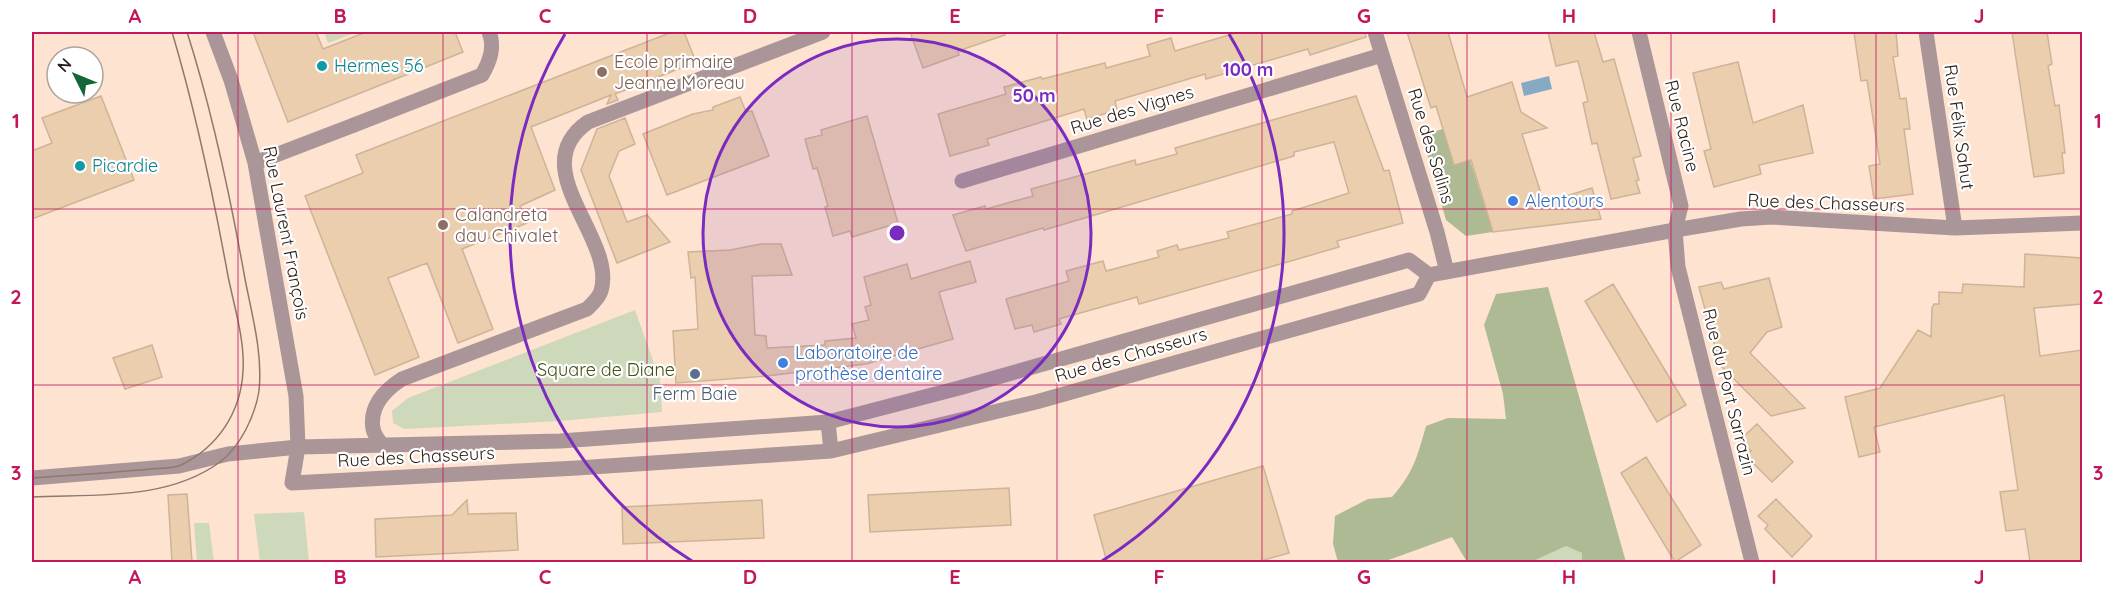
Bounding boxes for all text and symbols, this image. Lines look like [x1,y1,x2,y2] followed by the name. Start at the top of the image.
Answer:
[129,3,142,28] text: A
[333,3,347,28] text: B
[539,3,552,28] text: C
[743,3,757,28] text: D
[949,3,961,28] text: E
[1153,3,1165,28] text: F
[1357,3,1371,28] text: G
[1562,3,1576,28] text: H
[1771,3,1777,28] text: I
[1973,3,1985,28] text: J
[45,45,105,105] north arrow
[614,50,745,94] place label: Ecole primaire Jeanne Moreau
[53,54,75,76] text: N
[334,54,424,77] place label: Hermes 56
[1223,58,1273,81] text: 100 m
[315,59,329,73] marker: Hermes 56
[1939,63,1980,191] street label: Rue Félix Sahut
[595,65,609,79] marker: Ecole primaire Jeanne Moreau
[1660,77,1705,174] street label: Rue Racine
[1067,80,1196,139] street label: Rue des Vignes
[1012,84,1056,107] text: 50 m
[1403,85,1460,206] street label: Rue des Salins
[12,108,20,133] text: 1
[2094,108,2102,133] text: 1
[258,144,315,322] street label: Rue Laurent François
[92,154,158,177] place label: Picardie
[73,159,87,173] marker: Picardie
[1747,188,1905,217] street label: Rue des Chasseurs
[1525,189,1604,212] place label: Alentours
[1506,194,1520,208] marker: Alentours
[455,203,558,247] place label: Calandreta dau Chivalet
[436,218,450,232] marker: Calandreta dau Chivalet
[887,223,907,243] centre of rings
[10,284,22,309] text: 2
[2092,284,2104,309] text: 2
[1698,306,1761,478] street label: Rue du Port Sarrazin
[1052,322,1210,387] street label: Rue des Chasseurs
[795,341,942,385] place label: Laboratoire de prothèse dentaire
[776,356,790,370] marker: Laboratoire de prothèse dentaire
[537,358,675,381] park label: Square de Diane
[688,367,702,381] marker: Ferm Baie
[653,382,738,405] place label: Ferm Baie
[337,441,495,472] street label: Rue des Chasseurs
[11,460,21,485] text: 3
[2093,460,2103,485] text: 3
[129,564,142,589] text: A
[333,564,347,589] text: B
[539,564,552,589] text: C
[743,564,757,589] text: D
[949,564,961,589] text: E
[1153,564,1165,589] text: F
[1357,564,1371,589] text: G
[1562,564,1576,589] text: H
[1771,564,1777,589] text: I
[1973,564,1985,589] text: J

